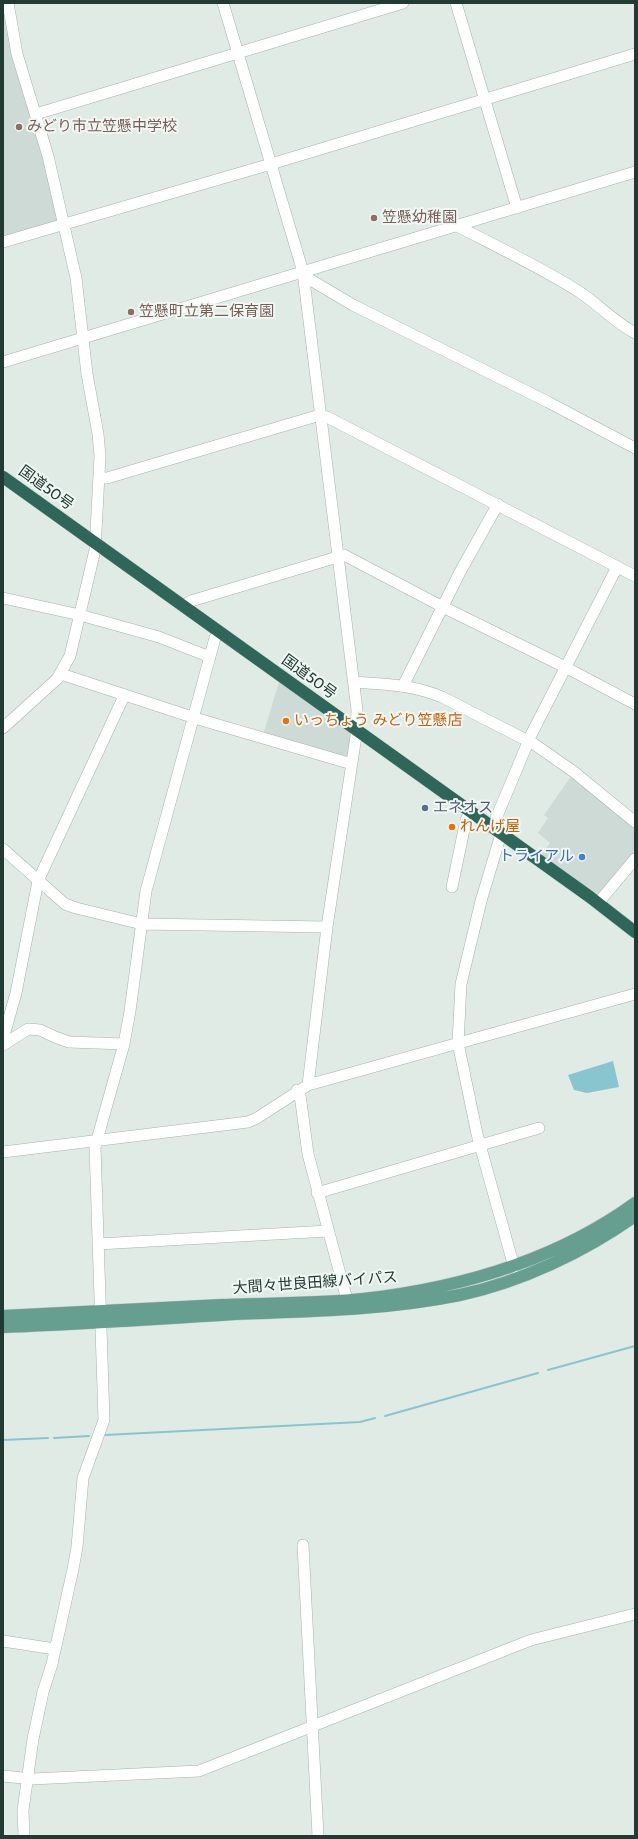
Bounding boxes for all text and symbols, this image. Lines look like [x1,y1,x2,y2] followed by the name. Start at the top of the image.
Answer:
[27,118,177,136] place label: みどり市立笠懸中学校
[14,122,24,132] marker: みどり市立笠懸中学校
[382,209,457,227] place label: 笠懸幼稚園
[369,213,379,223] marker: 笠懸幼稚園
[139,303,274,321] place label: 笠懸町立第二保育園
[126,307,136,317] marker: 笠懸町立第二保育園
[15,462,77,514] street label: 国道50号
[278,651,340,703] street label: 国道50号
[294,712,462,730] place label: いっちょう みどり笠懸店
[281,716,291,726] marker: いっちょう みどり笠懸店
[433,799,493,817] place label: エネオス
[420,803,430,813] marker: エネオス
[460,818,520,836] place label: れんげ屋
[447,822,457,832] marker: れんげ屋
[499,848,574,866] place label: トライアル
[577,852,587,862] marker: トライアル
[232,1268,398,1298] street label: 大間々世良田線バイパス

